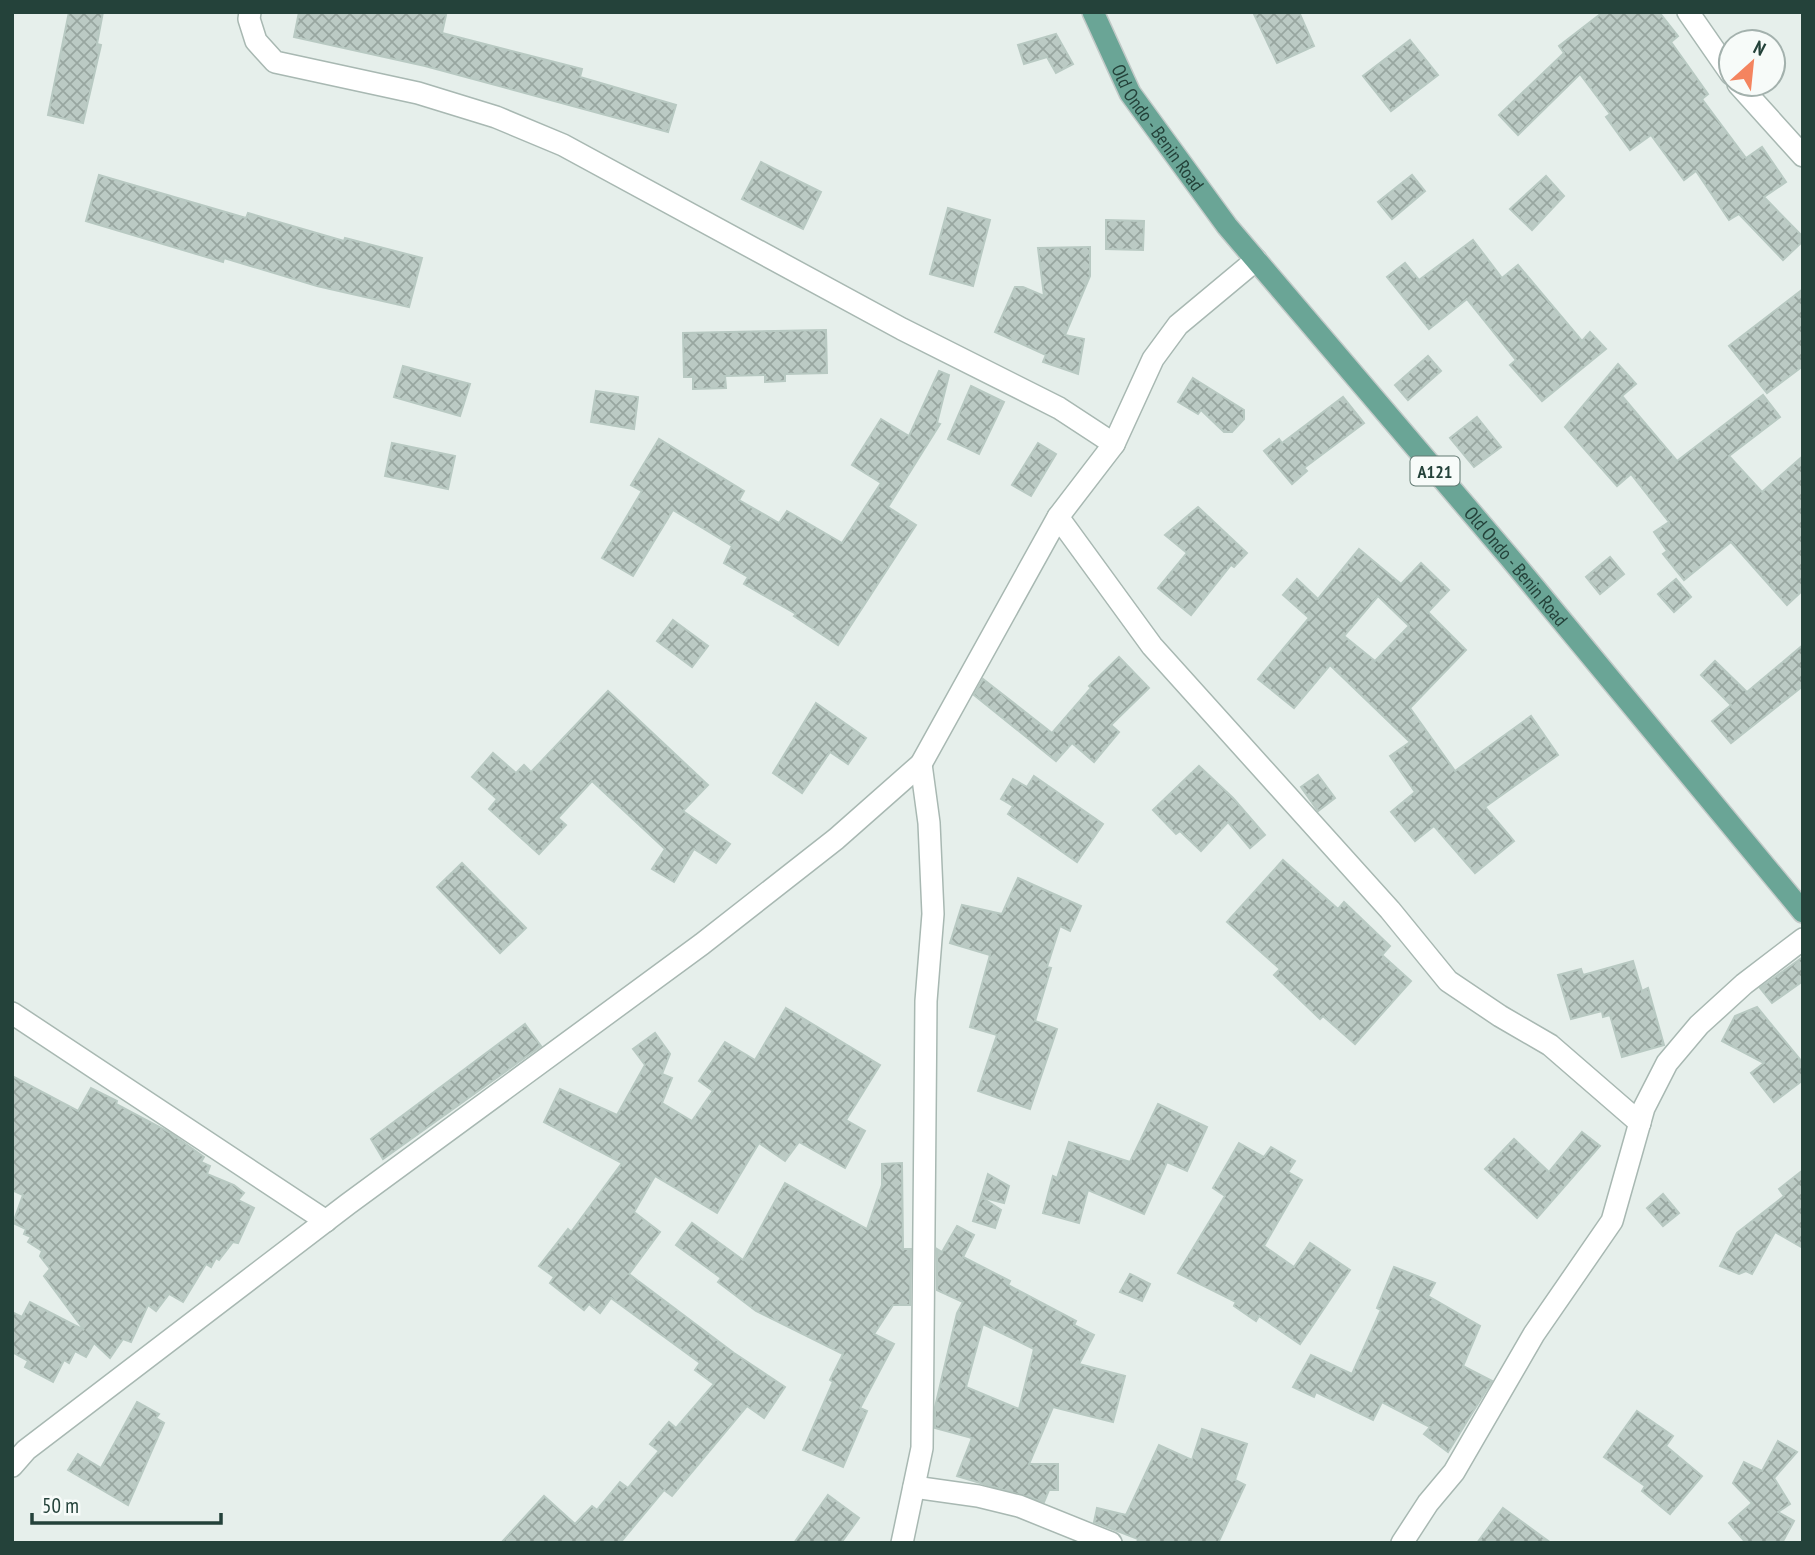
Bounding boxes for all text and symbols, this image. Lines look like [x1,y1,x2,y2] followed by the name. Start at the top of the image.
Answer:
[1717,28,1787,98] north arrow
[1750,35,1770,61] text: N
[1106,60,1209,196] street label: Old Ondo - Benin Road
[1410,457,1460,486] road number: A121
[1459,501,1573,631] street label: Old Ondo - Benin Road
[32,1482,220,1526] scale bar
[42,1492,79,1519] text: 50 m

